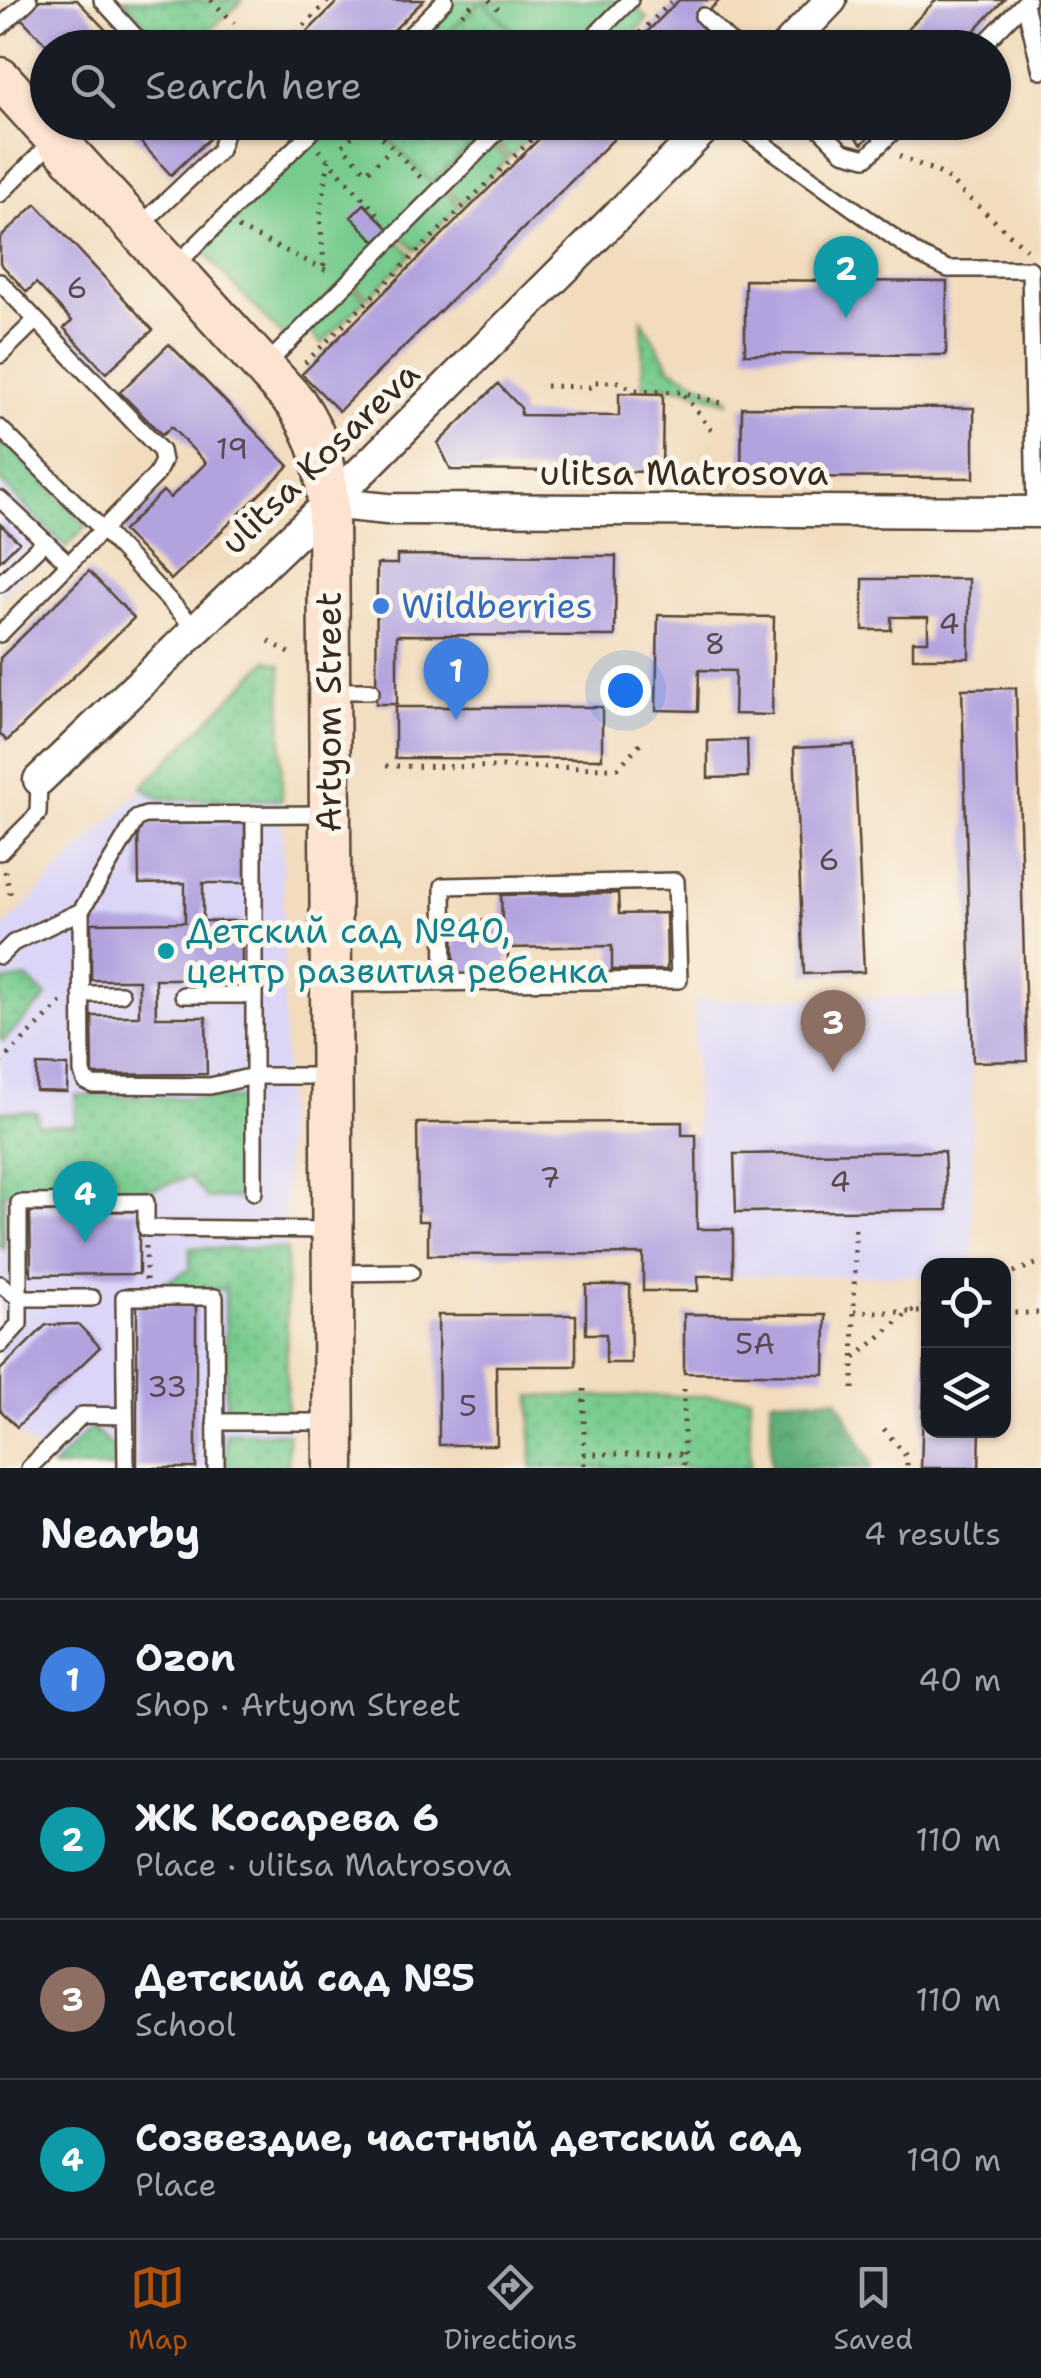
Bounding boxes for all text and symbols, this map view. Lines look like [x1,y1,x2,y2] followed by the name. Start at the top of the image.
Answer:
[30,30,1011,140] search box
[65,58,120,113] icon: search
[145,60,362,111] text: Search here
[814,236,878,318] pin: 2
[67,267,88,308] house number: 6
[210,350,430,565] street label: ulitsa Kosareva
[216,428,248,469] house number: 19
[540,449,829,496] street label: ulitsa Matrosova
[401,582,593,629] place label: Wildberries
[305,592,352,833] street label: Artyom Street
[370,595,392,617] marker: Wildberries
[939,603,960,644] house number: 4
[705,623,726,664] house number: 8
[424,638,488,720] pin: 1
[600,665,651,716] your location
[819,839,840,880] house number: 6
[186,907,608,994] place label: Детский сад №40, центр развития ребенка
[155,940,177,962] marker: Детский сад №40, центр развития ребенка
[800,990,866,1072] pin: 3
[540,1157,561,1198] house number: 7
[52,1160,118,1243] pin: 4
[830,1161,851,1202] house number: 4
[921,1258,1011,1438] map controls
[921,1258,1011,1348] button: locate
[735,1323,775,1364] house number: 5А
[921,1348,1011,1438] button: layers
[147,1366,187,1407] house number: 33
[459,1385,477,1426] house number: 5
[40,1505,200,1561] text: Nearby
[864,1512,1001,1555] text: 4 results
[135,1632,235,1683] text: Ozon
[65,1658,80,1701] text: 1
[918,1658,1001,1701] text: 40 m
[135,1683,461,1726] text: Shop · Artyom Street
[135,1792,439,1843] text: ЖК Косарева 6
[61,1818,84,1861] text: 2
[915,1818,1001,1861] text: 110 m
[135,1843,511,1886] text: Place · ulitsa Matrosova
[135,1952,475,2003] text: Детский сад №5
[61,1978,84,2021] text: 3
[915,1978,1001,2021] text: 110 m
[135,2003,236,2046] text: School
[135,2112,801,2163] text: Созвездие, частный детский сад
[61,2138,84,2181] text: 4
[906,2138,1001,2181] text: 190 m
[135,2163,217,2206] text: Place
[128,2260,188,2358] tab: Map
[444,2260,577,2358] tab: Directions
[833,2260,913,2358] tab: Saved

